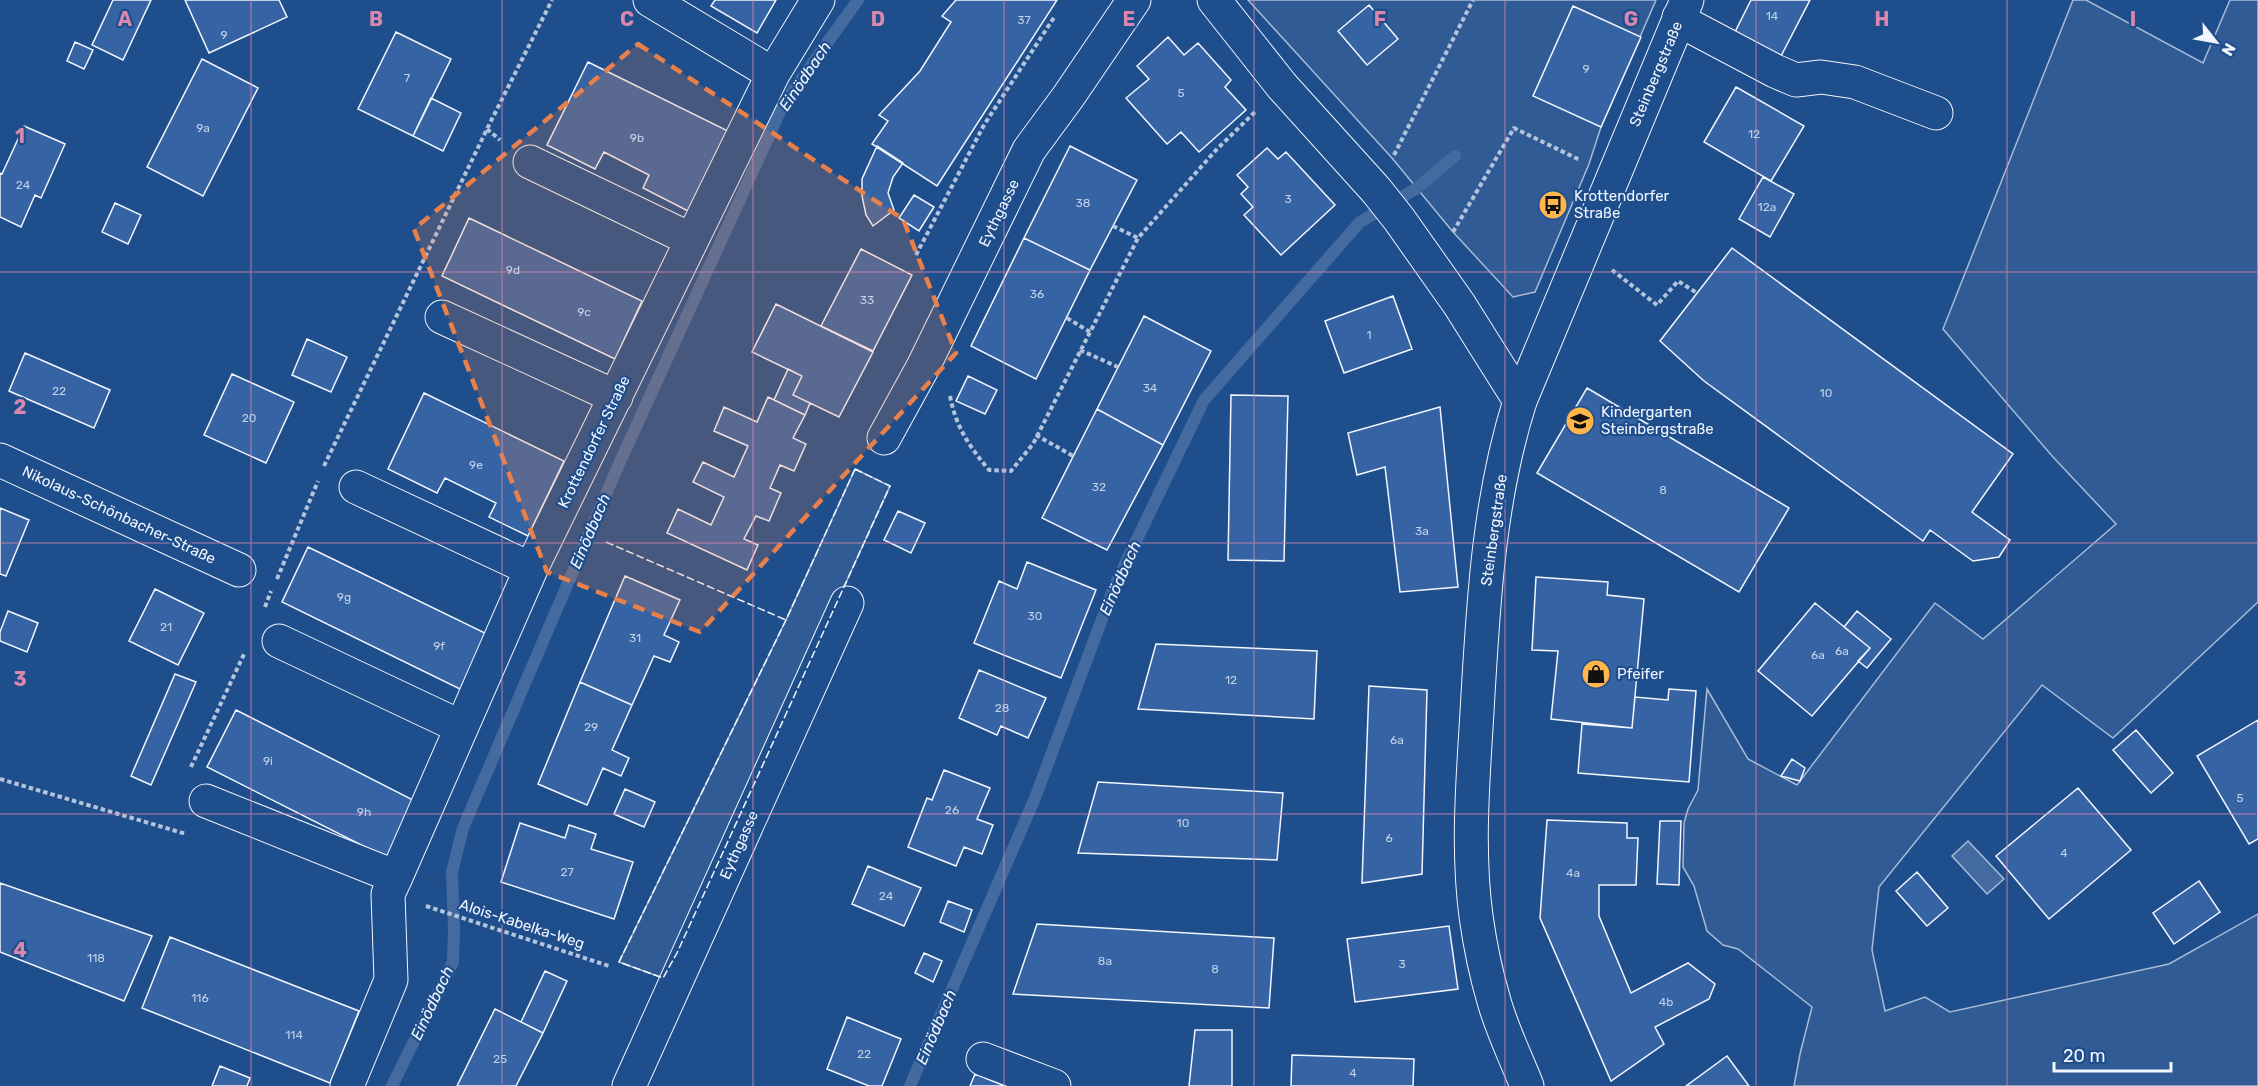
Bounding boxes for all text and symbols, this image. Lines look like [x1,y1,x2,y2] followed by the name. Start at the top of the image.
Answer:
[118,7,133,31] text: A
[369,7,383,31] text: B
[620,7,634,31] text: C
[871,7,885,31] text: D
[1123,7,1135,31] text: E
[1374,7,1386,31] text: F
[1624,7,1638,31] text: G
[1875,7,1889,31] text: H
[2130,7,2136,31] text: I
[1766,9,1779,23] house number: 14
[2186,12,2246,72] north arrow
[1017,13,1031,27] house number: 37
[1626,19,1686,129] street label: Steinbergstraße
[220,28,228,42] house number: 9
[775,38,835,114] water label: Einödbach
[2217,40,2240,59] text: N
[1582,62,1590,76] house number: 9
[404,71,410,85] house number: 7
[1177,86,1185,100] house number: 5
[196,121,210,135] house number: 9a
[15,124,25,148] text: 1
[1748,127,1760,141] house number: 12
[630,131,644,145] house number: 9b
[975,176,1023,250] street label: Eythgasse
[16,178,31,192] house number: 24
[1574,187,1670,222] place label: Krottendorfer Straße
[1537,189,1569,221] bus stop icon: Krottendorfer Straße
[1284,192,1292,206] house number: 3
[1076,196,1090,210] house number: 38
[1758,200,1776,214] house number: 12a
[506,263,520,277] house number: 9d
[1030,287,1044,301] house number: 36
[860,293,874,307] house number: 33
[577,305,591,319] house number: 9c
[1366,328,1372,342] house number: 1
[554,373,634,511] street label: Krottendorfer Straße
[1143,381,1158,395] house number: 34
[52,384,66,398] house number: 22
[1820,386,1832,400] house number: 10
[14,395,27,419] text: 2
[1601,403,1714,438] place label: Kindergarten Steinbergstraße
[1564,405,1596,437] school or university icon: Kindergarten Steinbergstraße
[242,411,256,425] house number: 20
[469,458,483,472] house number: 9e
[19,462,219,568] street label: Nikolaus-Schönbacher-Straße
[1477,473,1511,587] street label: Steinbergstraße
[1092,480,1106,494] house number: 32
[1659,483,1667,497] house number: 8
[566,491,614,571] water label: Einödbach
[1415,524,1429,538] house number: 3a
[1095,538,1145,618] water label: Einödbach
[337,590,351,604] house number: 9g
[1028,609,1042,623] house number: 30
[160,620,172,634] house number: 21
[629,631,641,645] house number: 31
[433,639,445,653] house number: 9f
[1835,644,1849,658] house number: 6a
[1811,648,1825,662] house number: 6a
[1580,658,1612,690] shop icon: Pfeifer
[1617,665,1664,683] place label: Pfeifer
[13,667,27,691] text: 3
[1225,673,1237,687] house number: 12
[995,701,1009,715] house number: 28
[584,720,598,734] house number: 29
[1390,733,1404,747] house number: 6a
[263,754,273,768] house number: 9i
[2236,791,2244,805] house number: 5
[945,803,959,817] house number: 26
[357,805,371,819] house number: 9h
[716,808,762,882] street label: Eythgasse
[1177,816,1189,830] house number: 10
[1385,831,1393,845] house number: 6
[2060,846,2068,860] house number: 4
[560,865,574,879] house number: 27
[1566,866,1580,880] house number: 4a
[879,889,894,903] house number: 24
[457,895,587,953] street label: Alois-Kabelka-Weg
[13,938,27,962] text: 4
[87,951,105,965] house number: 118
[1098,954,1112,968] house number: 8a
[1398,957,1406,971] house number: 3
[1211,962,1219,976] house number: 8
[407,963,457,1043] water label: Einödbach
[912,987,960,1067] water label: Einödbach
[191,991,209,1005] house number: 116
[1659,995,1673,1009] house number: 4b
[285,1028,303,1042] house number: 114
[2054,1035,2171,1073] scale bar
[2063,1045,2105,1067] text: 20 m
[857,1047,871,1061] house number: 22
[493,1052,507,1066] house number: 25
[1349,1066,1357,1080] house number: 4

